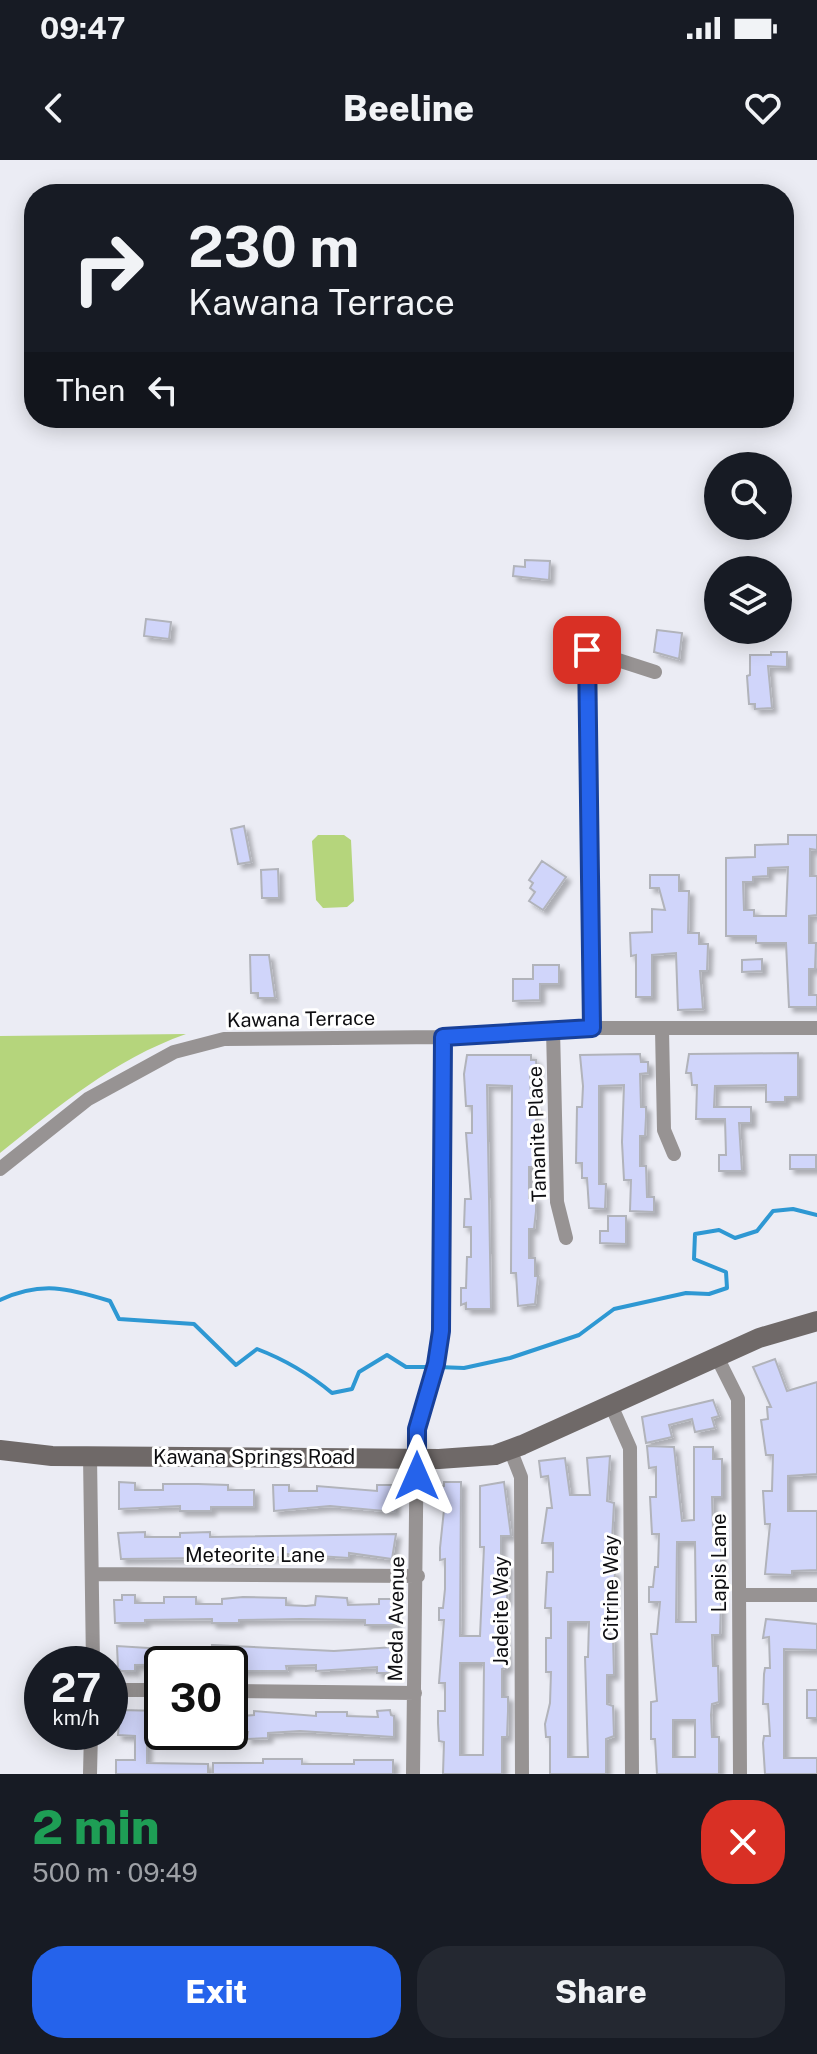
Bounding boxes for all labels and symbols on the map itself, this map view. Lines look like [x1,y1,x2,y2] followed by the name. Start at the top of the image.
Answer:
[553,616,621,684] pin
[227,1006,375,1032] street label: Kawana Terrace
[523,1065,551,1203] street label: Tananite Place
[375,1434,459,1518] position arrow
[153,1445,355,1469] street label: Kawana Springs Road
[707,1513,731,1613] street label: Lapis Lane
[599,1535,623,1641] street label: Citrine Way
[185,1543,325,1567] street label: Meteorite Lane
[383,1556,409,1682] street label: Meda Avenue
[489,1556,513,1666] street label: Jadeite Way
[144,1646,248,1750] speed limit sign: 30

